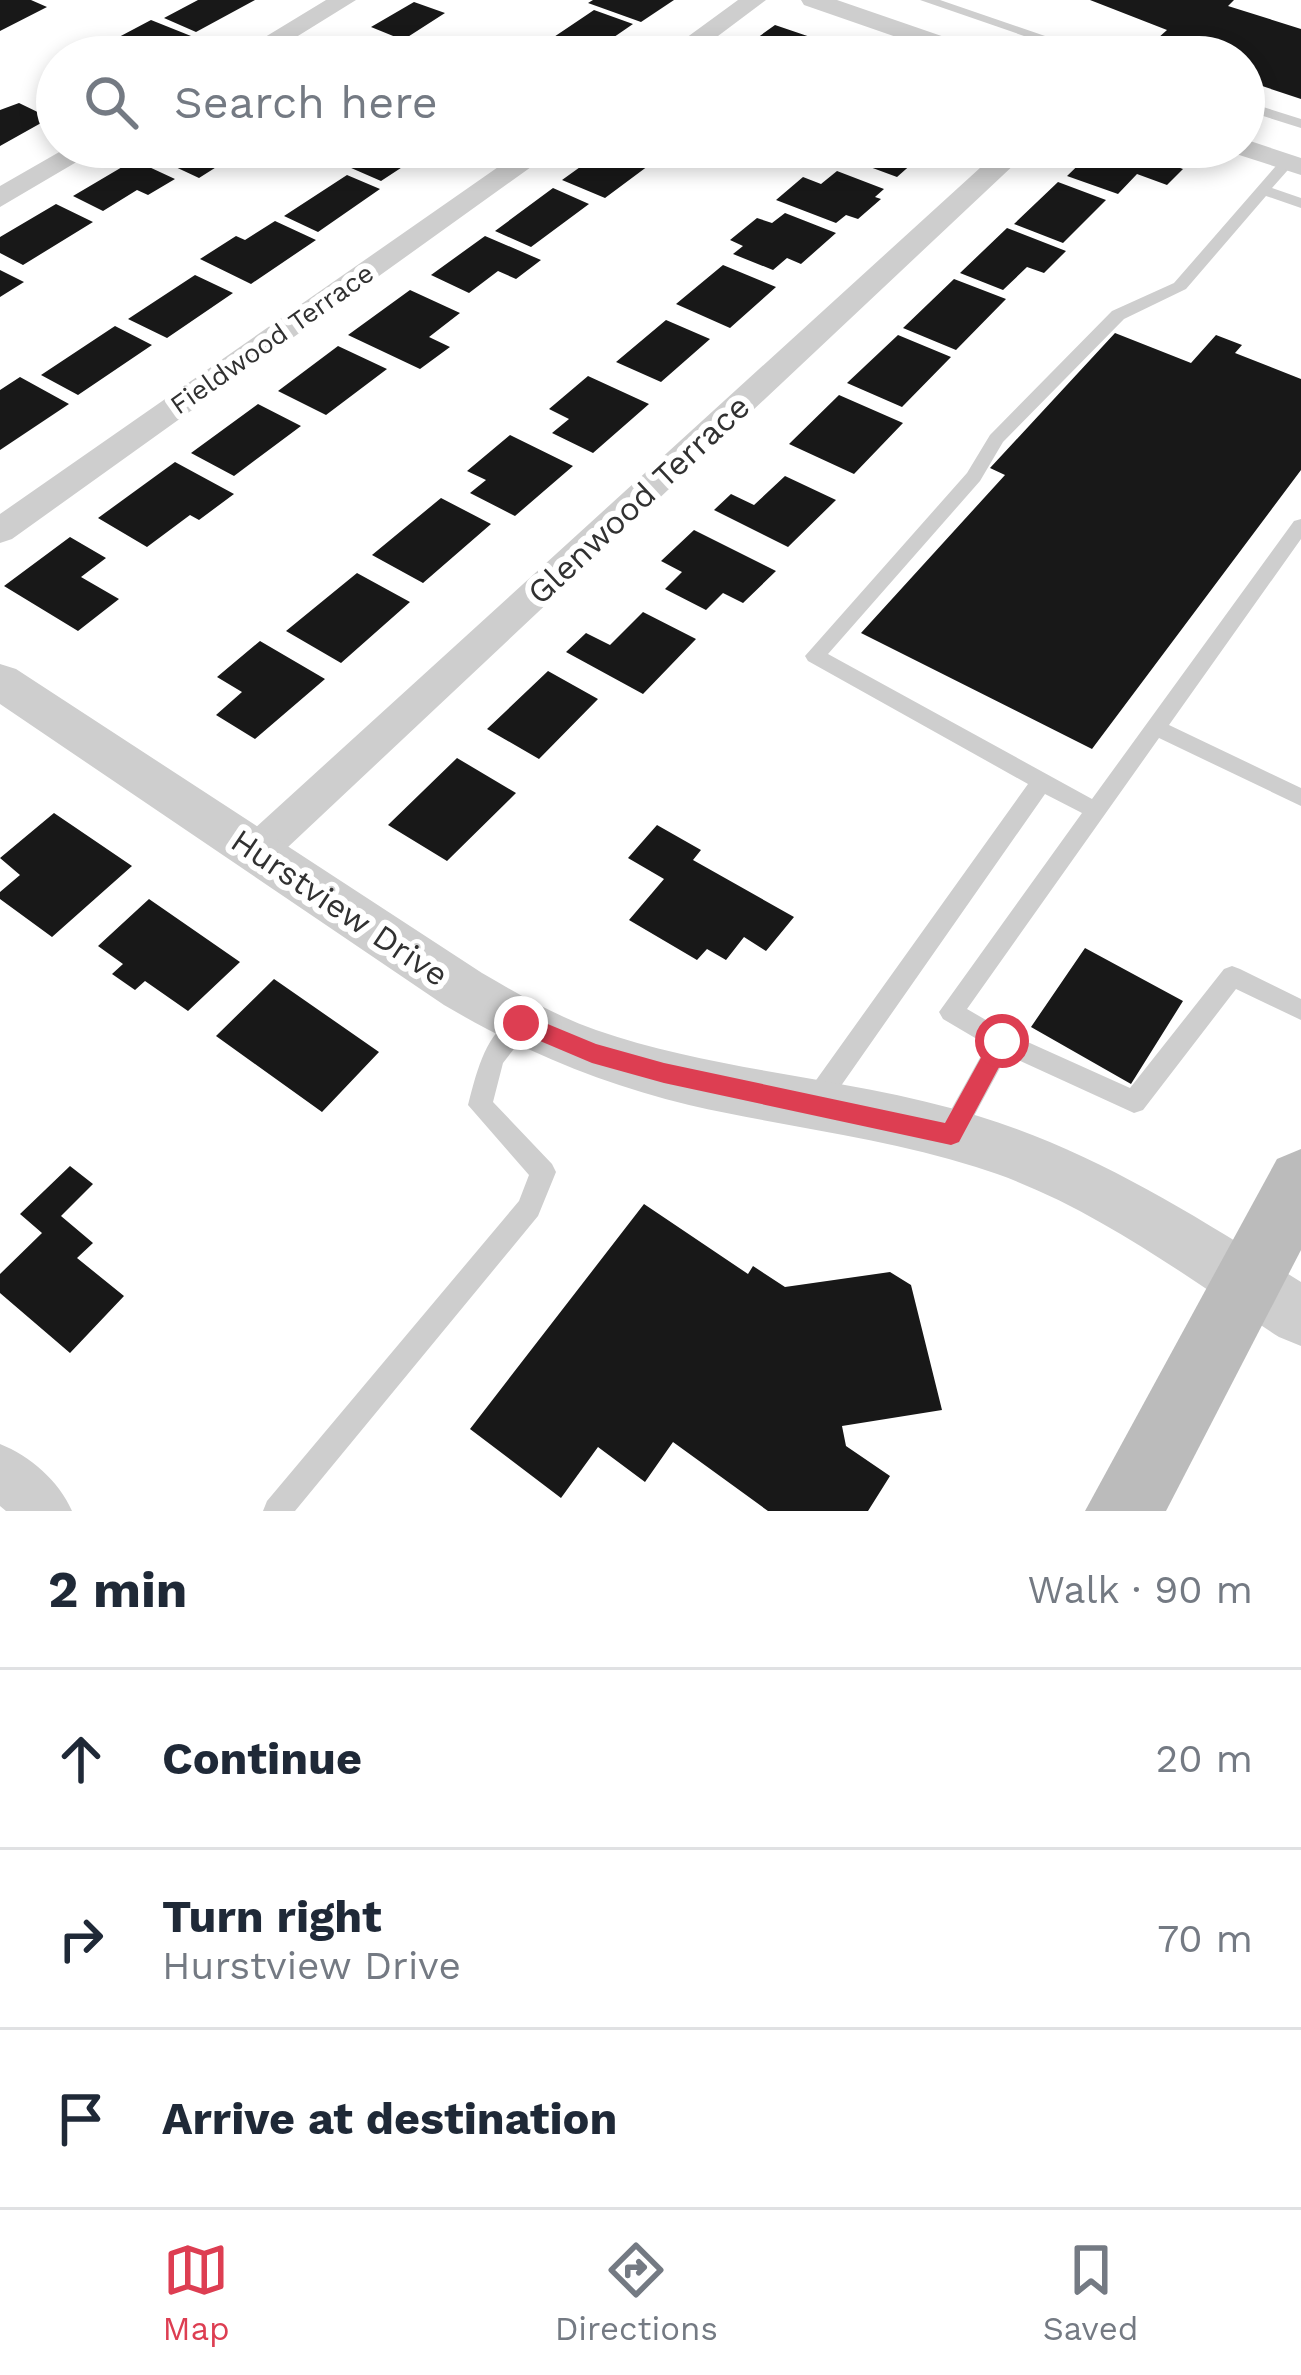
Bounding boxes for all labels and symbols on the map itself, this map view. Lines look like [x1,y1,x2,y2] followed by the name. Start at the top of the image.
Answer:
[164,257,380,421] street label: Fieldwood Terrace
[519,387,757,612] street label: Glenwood Terrace
[224,820,456,994] street label: Hurstview Drive
[494,996,548,1050] route end
[975,1014,1029,1068] route start

